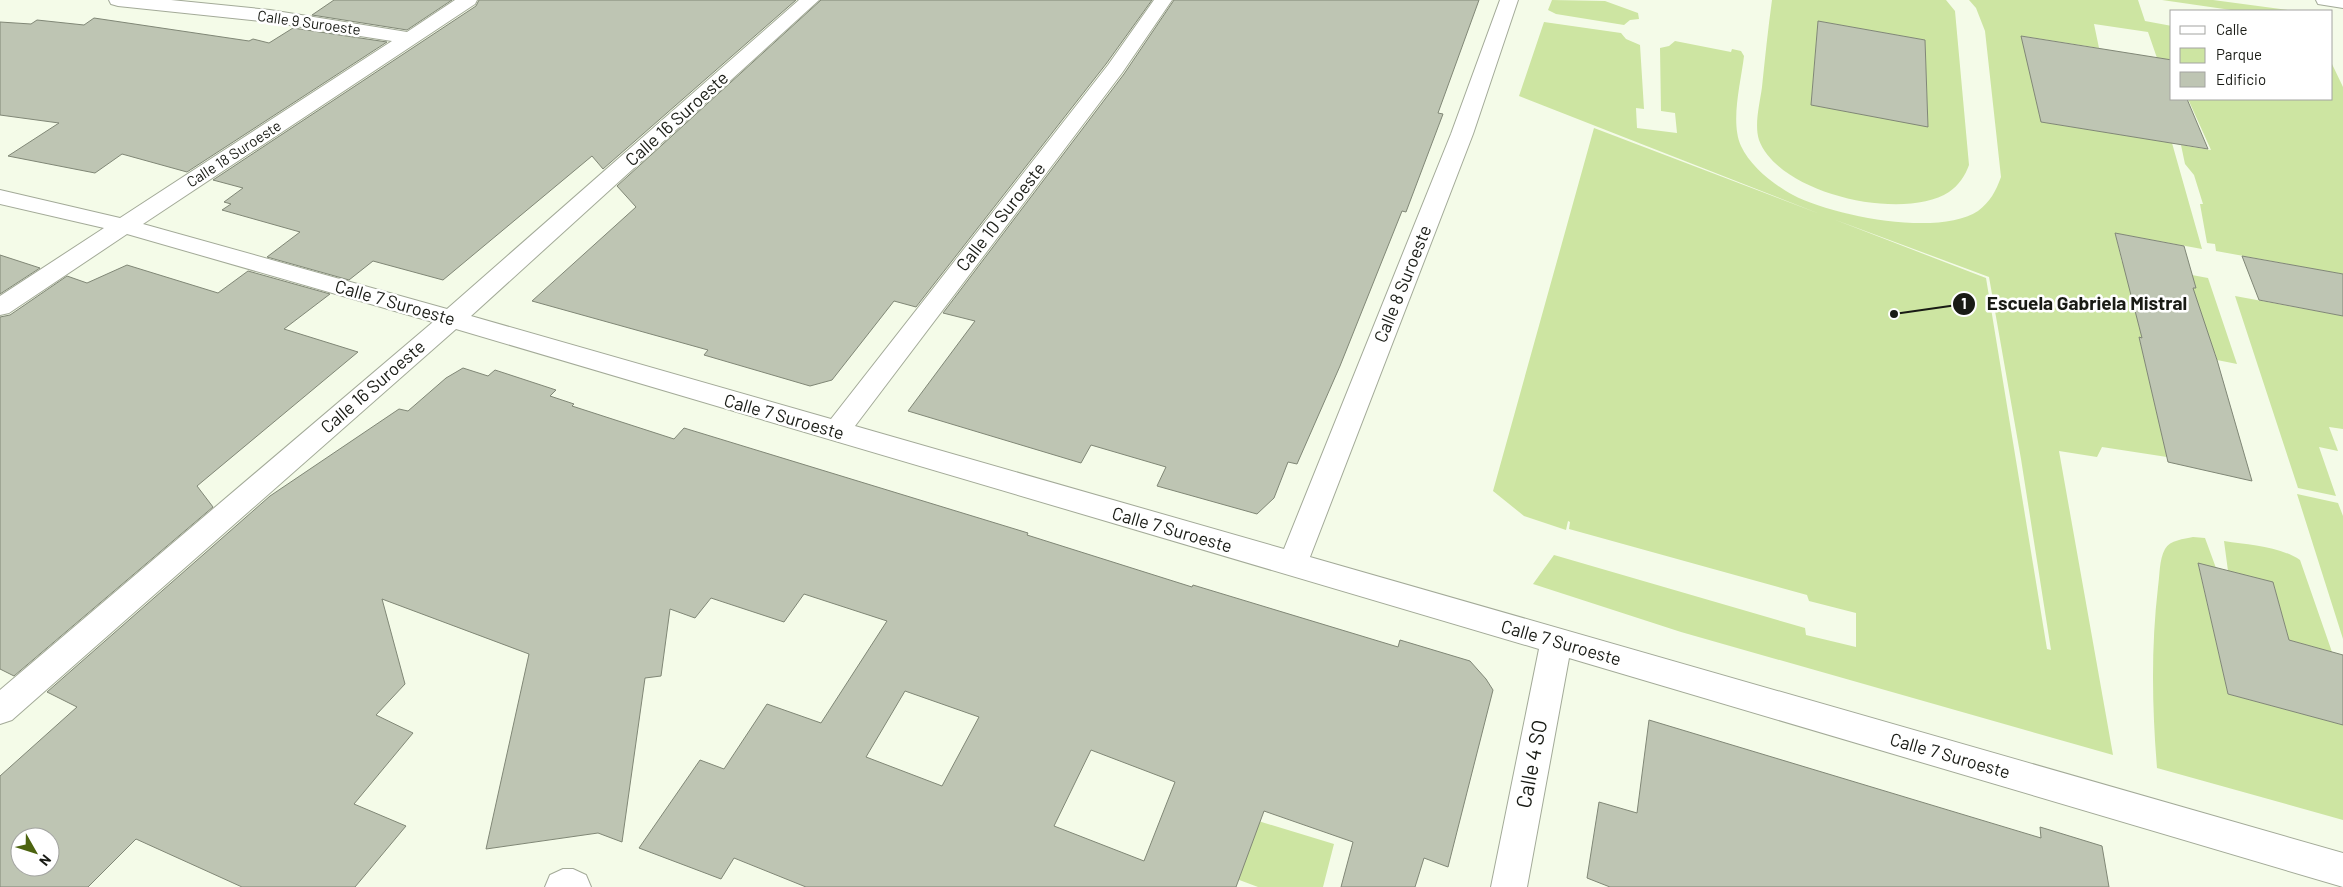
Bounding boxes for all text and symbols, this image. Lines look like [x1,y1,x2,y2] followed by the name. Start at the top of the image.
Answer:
[256,6,362,38] street label: Calle 9 Suroeste
[2170,10,2333,100] legend
[2216,20,2248,38] text: Calle
[2216,45,2262,63] text: Parque
[620,66,732,170] street label: Calle 16 Suroeste
[2216,70,2266,88] text: Edificio
[183,116,284,190] street label: Calle 18 Suroeste
[951,158,1049,275] street label: Calle 10 Suroeste
[1368,222,1436,346] street label: Calle 8 Suroeste
[333,274,458,330] street label: Calle 7 Suroeste
[1952,287,2197,321] callout: Escuela Gabriela Mistral
[1987,291,2187,314] text: Escuela Gabriela Mistral
[1961,294,1967,312] text: 1
[316,335,429,438] street label: Calle 16 Suroeste
[722,388,847,444] street label: Calle 7 Suroeste
[1110,501,1235,557] street label: Calle 7 Suroeste
[1499,614,1624,670] street label: Calle 7 Suroeste
[1510,717,1551,810] street label: Calle 4 SO
[1888,727,2013,783] street label: Calle 7 Suroeste
[10,827,60,877] north arrow
[36,852,55,869] text: N

